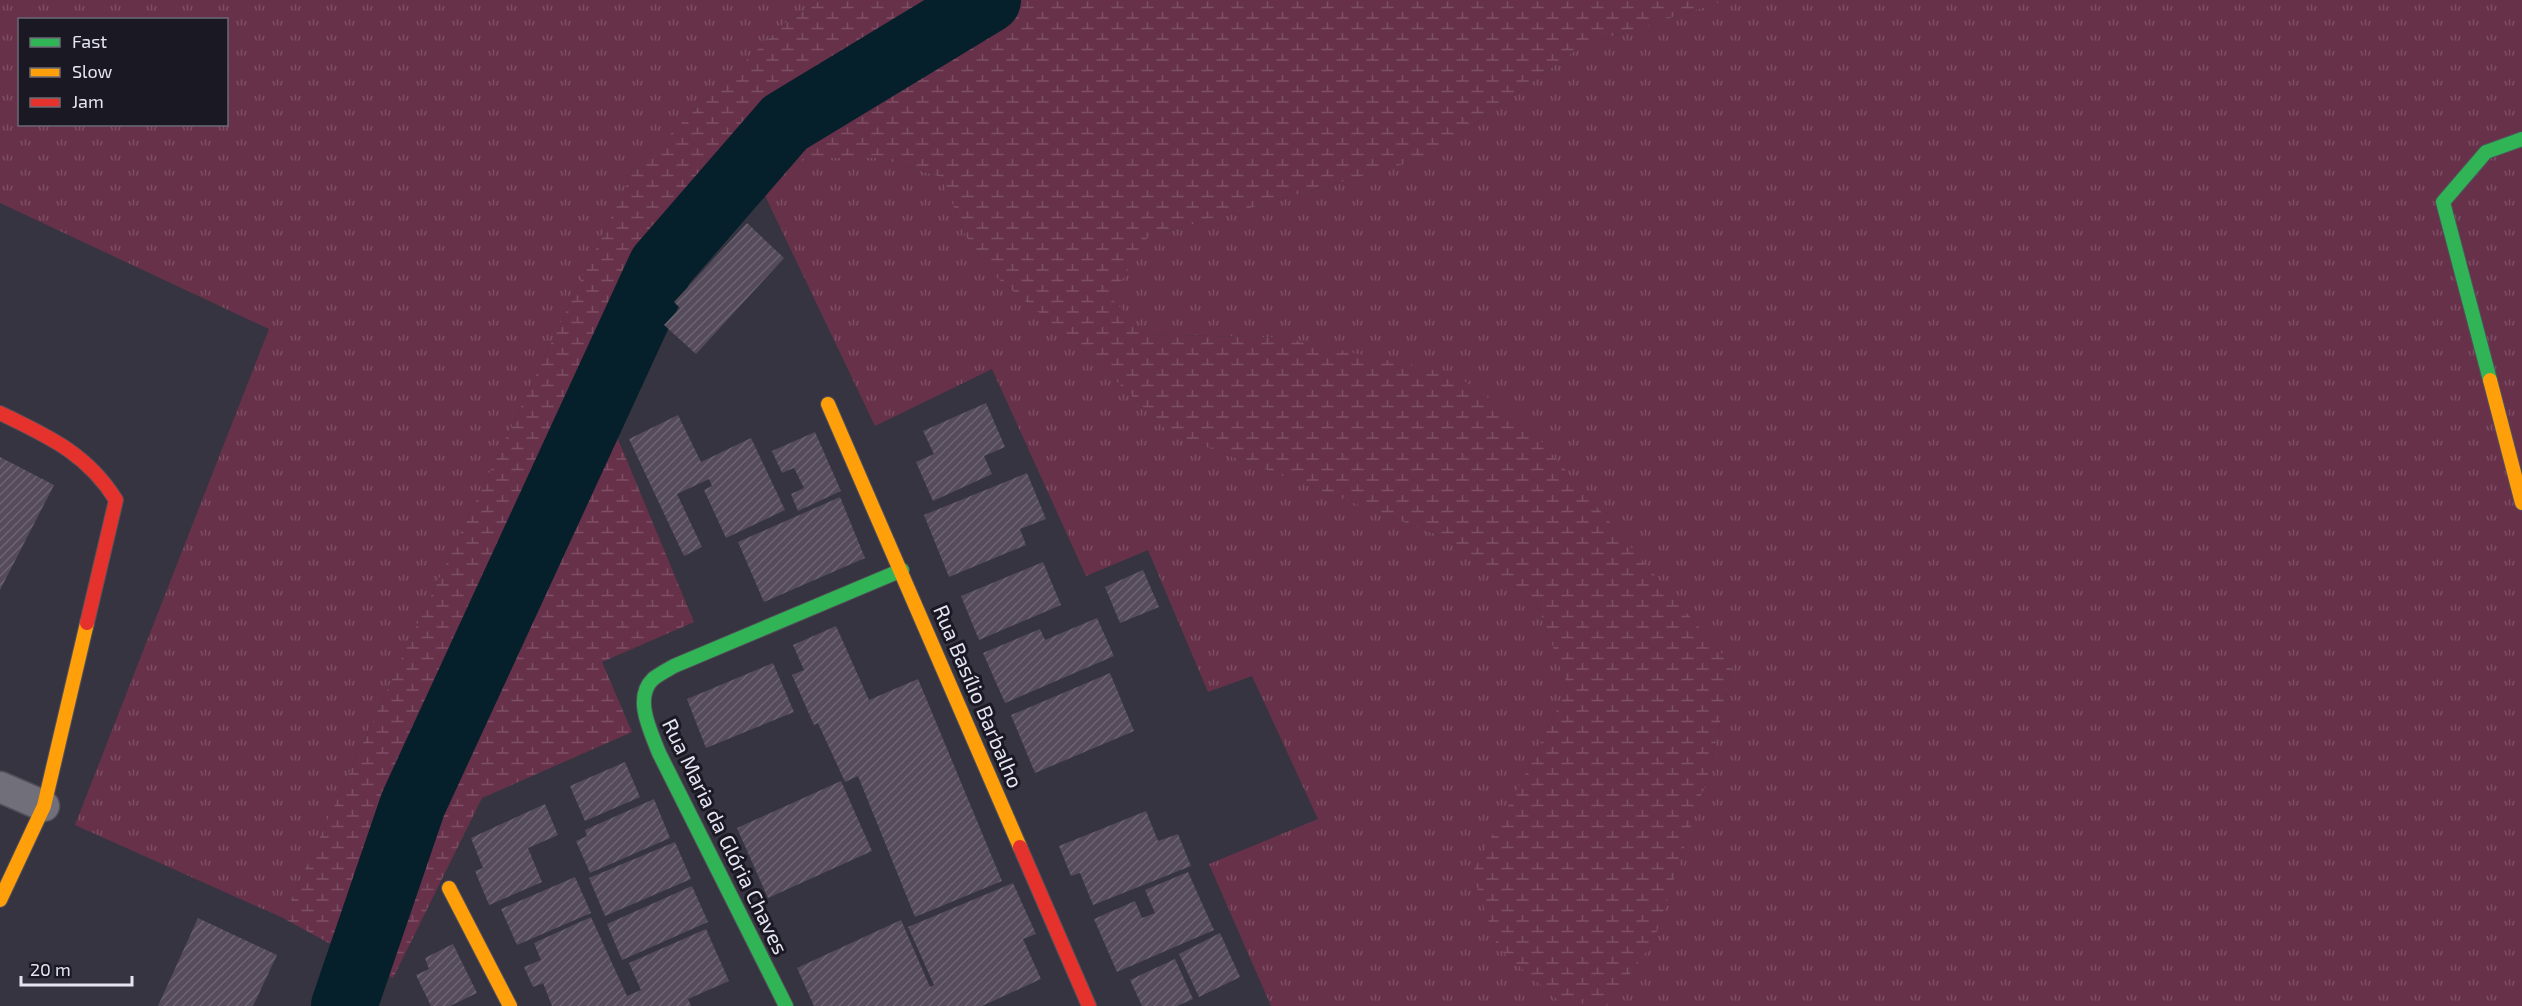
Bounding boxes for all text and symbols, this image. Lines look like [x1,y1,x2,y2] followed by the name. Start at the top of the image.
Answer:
[18,18,228,126] legend
[72,30,107,52] text: Fast
[72,60,113,82] text: Slow
[72,90,104,112] text: Jam
[929,601,1029,791] street label: Rua Basílio Barbalho
[658,714,794,958] street label: Rua Maria da Glória Chaves
[21,949,132,987] scale bar
[30,958,71,980] text: 20 m

